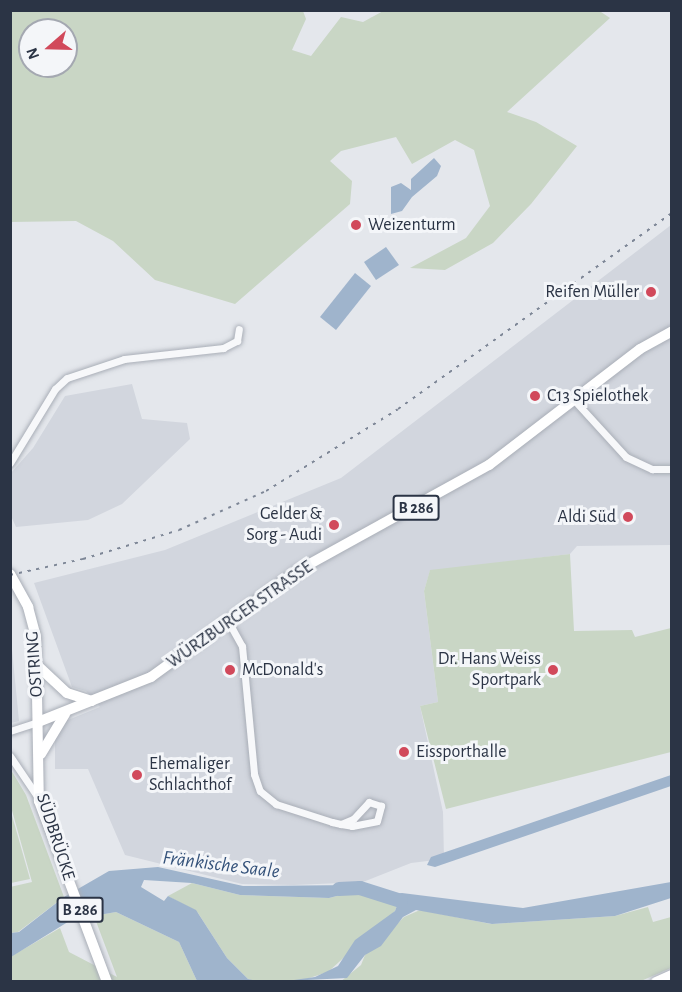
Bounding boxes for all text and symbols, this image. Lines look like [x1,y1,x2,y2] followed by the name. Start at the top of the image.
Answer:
[18,18,78,78] north arrow
[24,46,42,61] text: N
[368,214,456,236] place label: Weizenturm
[349,218,363,232] marker: Weizenturm
[545,281,639,303] place label: Reifen Müller
[644,285,658,299] marker: Reifen Müller
[547,385,648,407] place label: C13 Spielothek
[528,389,542,403] marker: C13 Spielothek
[392,495,440,521] road number: B 286
[246,504,322,546] place label: Gelder & Sorg - Audi
[558,506,616,528] place label: Aldi Süd
[621,510,635,524] marker: Aldi Süd
[327,518,341,532] marker: Gelder & Sorg - Audi
[163,557,317,673] street label: WÜRZBURGER STRASSE
[22,630,48,698] street label: OSTRING
[438,649,541,692] place label: Dr. Hans Weiss Sportpark
[242,659,324,681] place label: McDonald's
[223,663,237,677] marker: McDonald's
[546,663,560,677] marker: Dr. Hans Weiss Sportpark
[416,741,507,763] place label: Eissporthalle
[397,745,411,759] marker: Eissporthalle
[149,754,231,796] place label: Ehemaliger Schlachthof
[130,768,144,782] marker: Ehemaliger Schlachthof
[31,791,79,883] street label: SÜDBRÜCKE
[161,846,281,884] water label: Fränkische Saale
[56,897,104,923] road number: B 286

